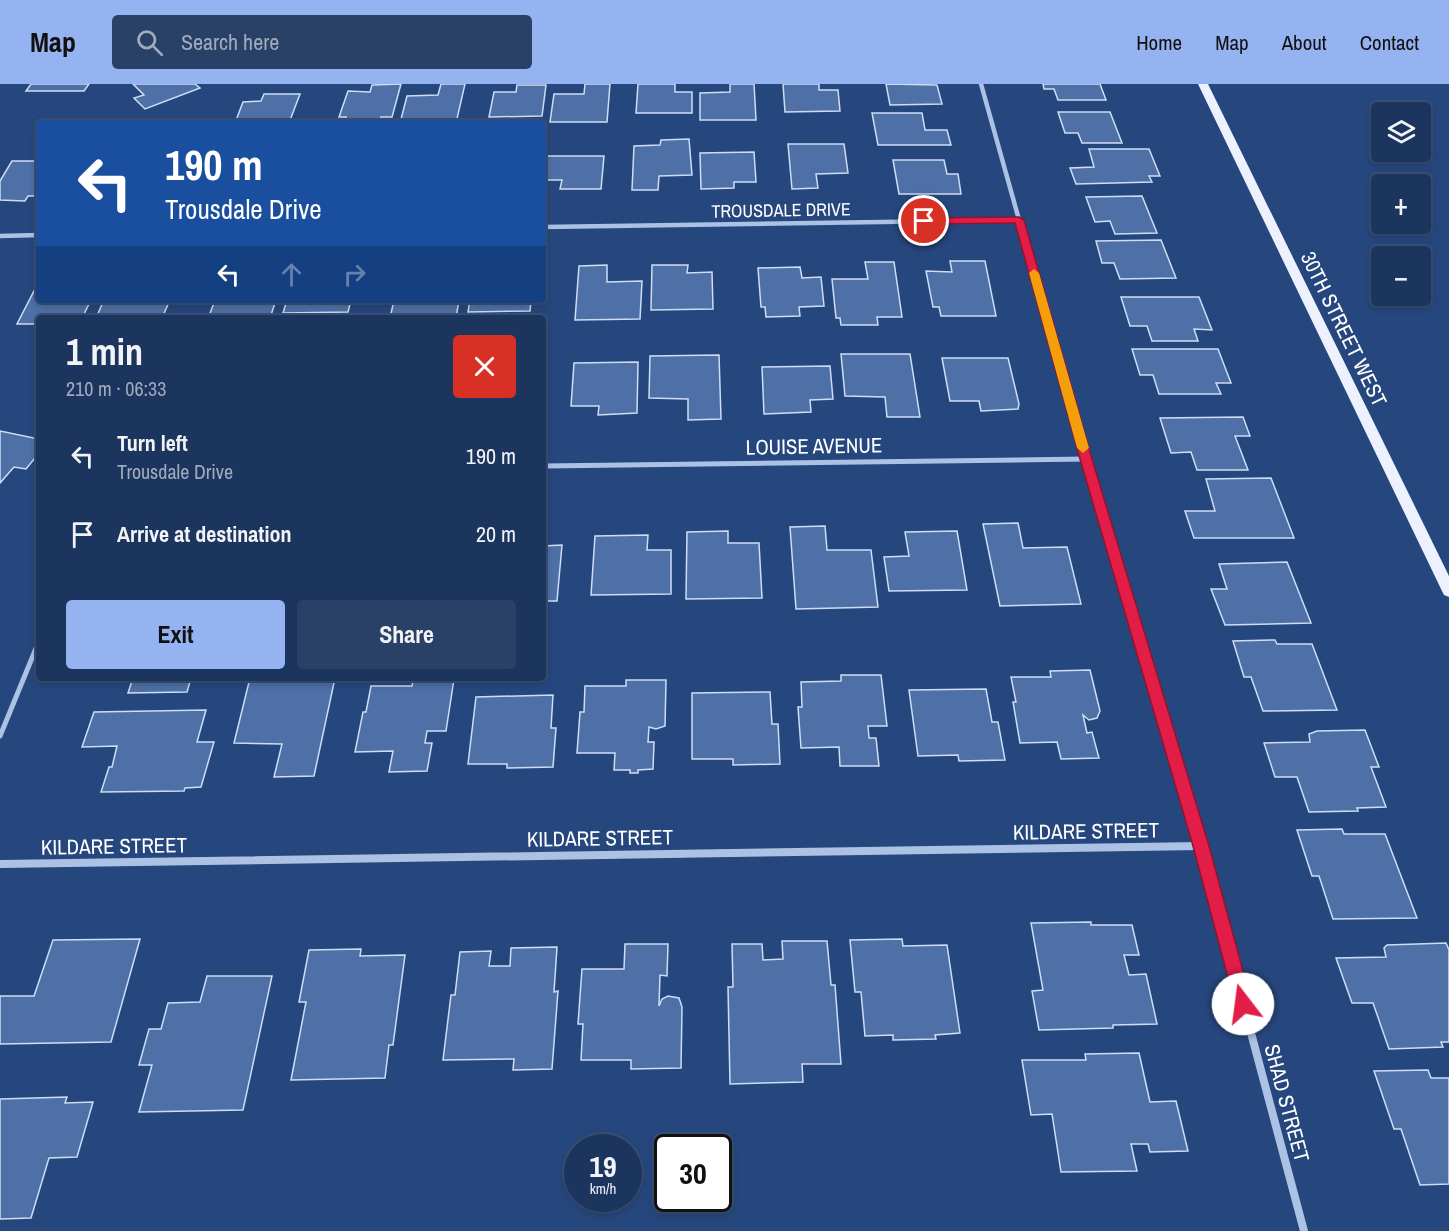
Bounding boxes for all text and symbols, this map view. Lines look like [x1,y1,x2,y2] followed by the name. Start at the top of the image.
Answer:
[112,15,532,69] search box
[30,23,76,61] text: Map
[133,26,166,59] icon: search
[181,27,279,57] text: Search here
[1136,28,1182,57] text: Home
[1215,28,1249,57] text: Map
[1282,28,1327,57] text: About
[1360,28,1419,57] text: Contact
[1371,102,1431,306] map controls
[1371,102,1431,162] button: layers
[165,137,263,193] text: 190 m
[66,144,144,222] icon: left
[1371,174,1431,234] button: +
[165,191,322,227] text: Trousdale Drive
[898,195,949,246] pin
[711,196,851,224] street label: TROUSDALE DRIVE
[907,204,940,237] icon: arrive
[1371,246,1431,306] button: −
[1294,247,1394,412] street label: 30TH STREET WEST
[212,258,245,291] icon: left
[275,258,308,291] icon: ahead
[338,258,371,291] icon: right
[66,328,143,376] text: 1 min
[453,335,516,398] button: close
[66,375,166,402] text: 210 m · 06:33
[117,428,188,458] text: Turn left
[745,430,883,462] street label: LOUISE AVENUE
[66,440,99,473] icon: left
[466,441,516,471] text: 190 m
[117,458,233,485] text: Trousdale Drive
[66,518,99,551] icon: arrive
[117,519,291,549] text: Arrive at destination
[476,519,516,549] text: 20 m
[66,600,285,669] button: Exit
[297,600,516,669] button: Share
[1013,815,1160,847] street label: KILDARE STREET
[527,822,674,854] street label: KILDARE STREET
[41,830,188,862] street label: KILDARE STREET
[1211,972,1275,1036] position arrow
[1257,1041,1317,1165] street label: SHAD STREET
[654,1134,732,1212] speed limit sign: 30
[589,1146,617,1186] text: 19
[590,1178,616,1199] text: km/h

